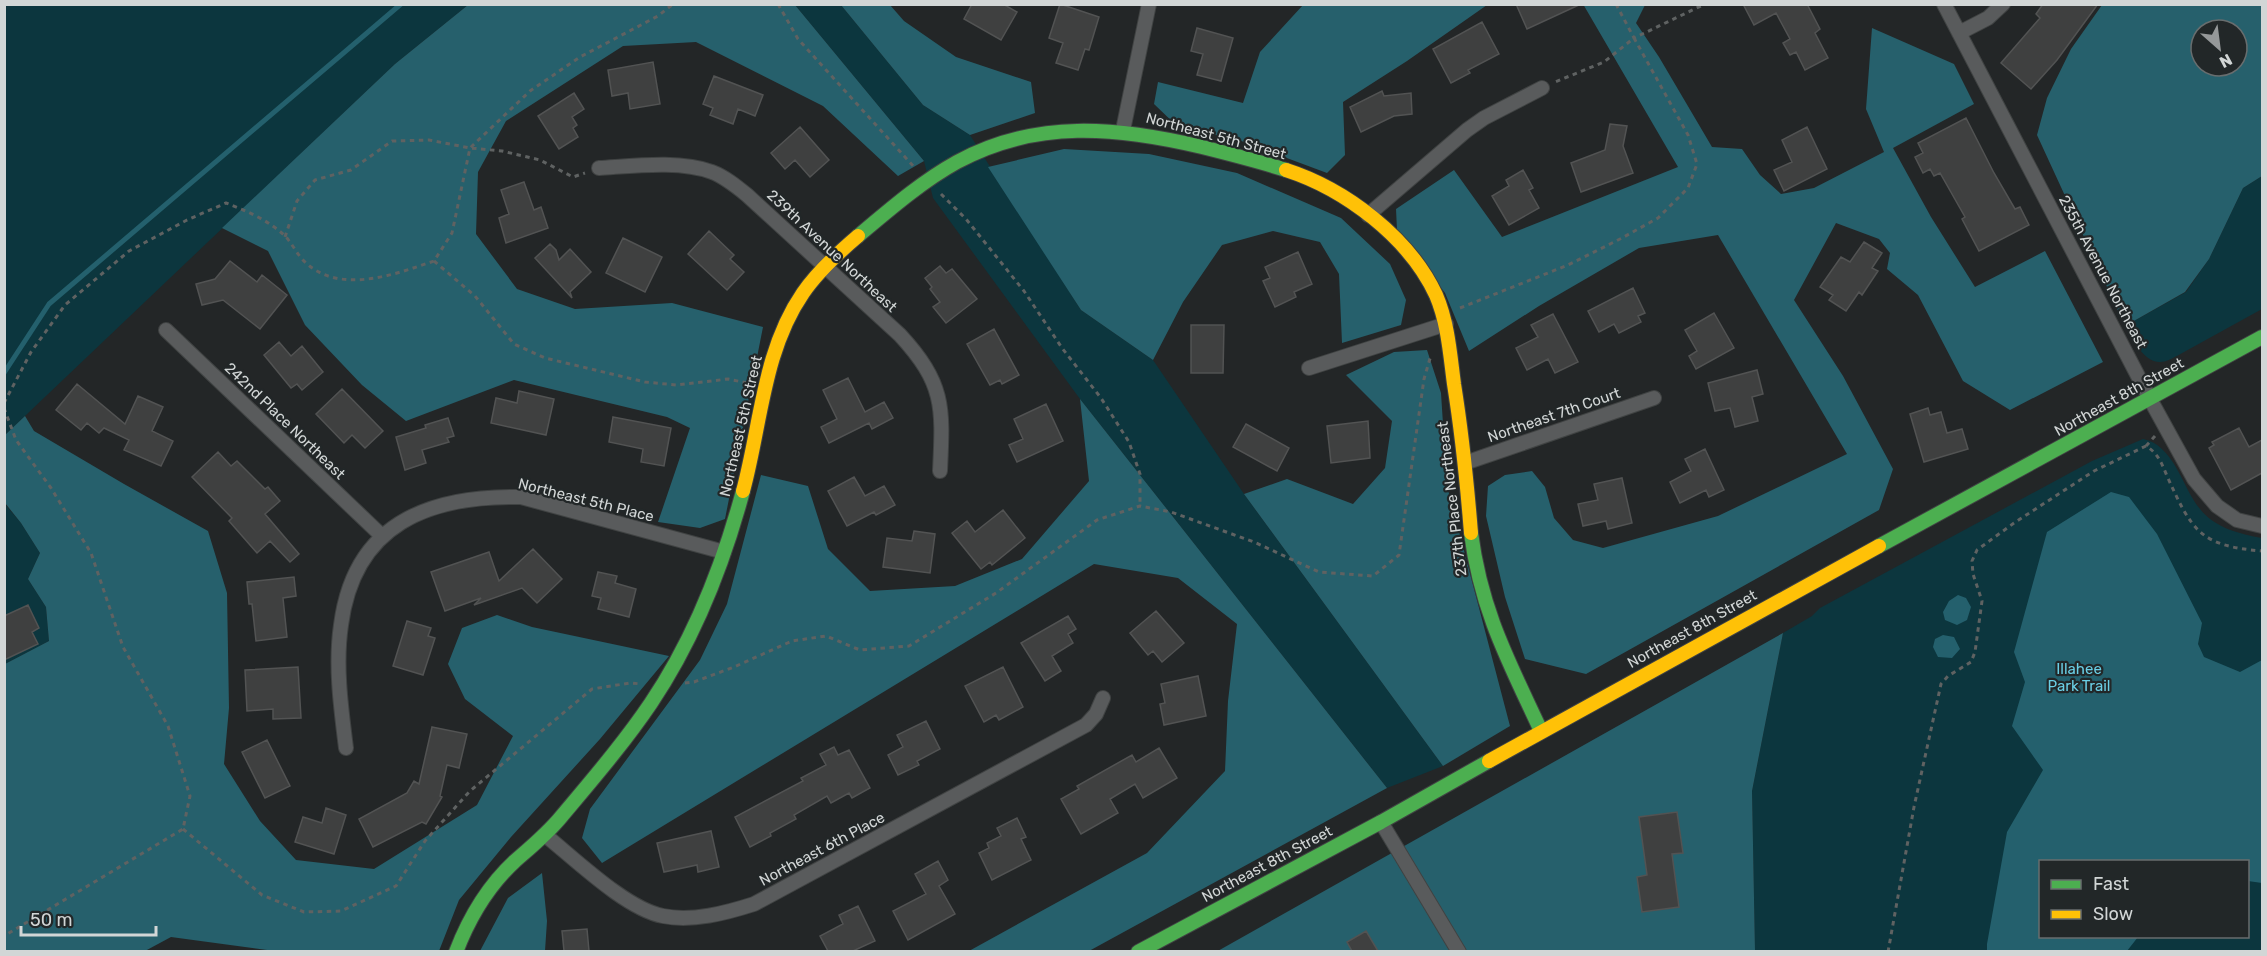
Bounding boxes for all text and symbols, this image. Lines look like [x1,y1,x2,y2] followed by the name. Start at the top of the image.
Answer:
[2189,18,2249,78] north arrow
[2216,50,2235,72] text: N
[1144,109,1288,163] street label: Northeast 5th Street
[763,186,901,316] street label: 239th Avenue Northeast
[2055,192,2151,352] street label: 235th Avenue Northeast
[716,353,766,498] street label: Northeast 5th Street
[2051,354,2187,440] street label: Northeast 8th Street
[221,359,349,483] street label: 242nd Place Northeast
[1485,384,1623,446] street label: Northeast 7th Court
[1434,420,1470,578] street label: 237th Place Northeast
[516,474,656,526] street label: Northeast 5th Place
[1624,586,1760,672] street label: Northeast 8th Street
[2048,660,2110,695] park label: Illahee Park Trail
[756,808,888,890] street label: Northeast 6th Place
[1199,822,1335,906] street label: Northeast 8th Street
[2039,860,2249,938] legend
[2093,873,2129,895] text: Fast
[21,899,156,937] scale bar
[2093,903,2133,925] text: Slow
[30,909,73,931] text: 50 m

